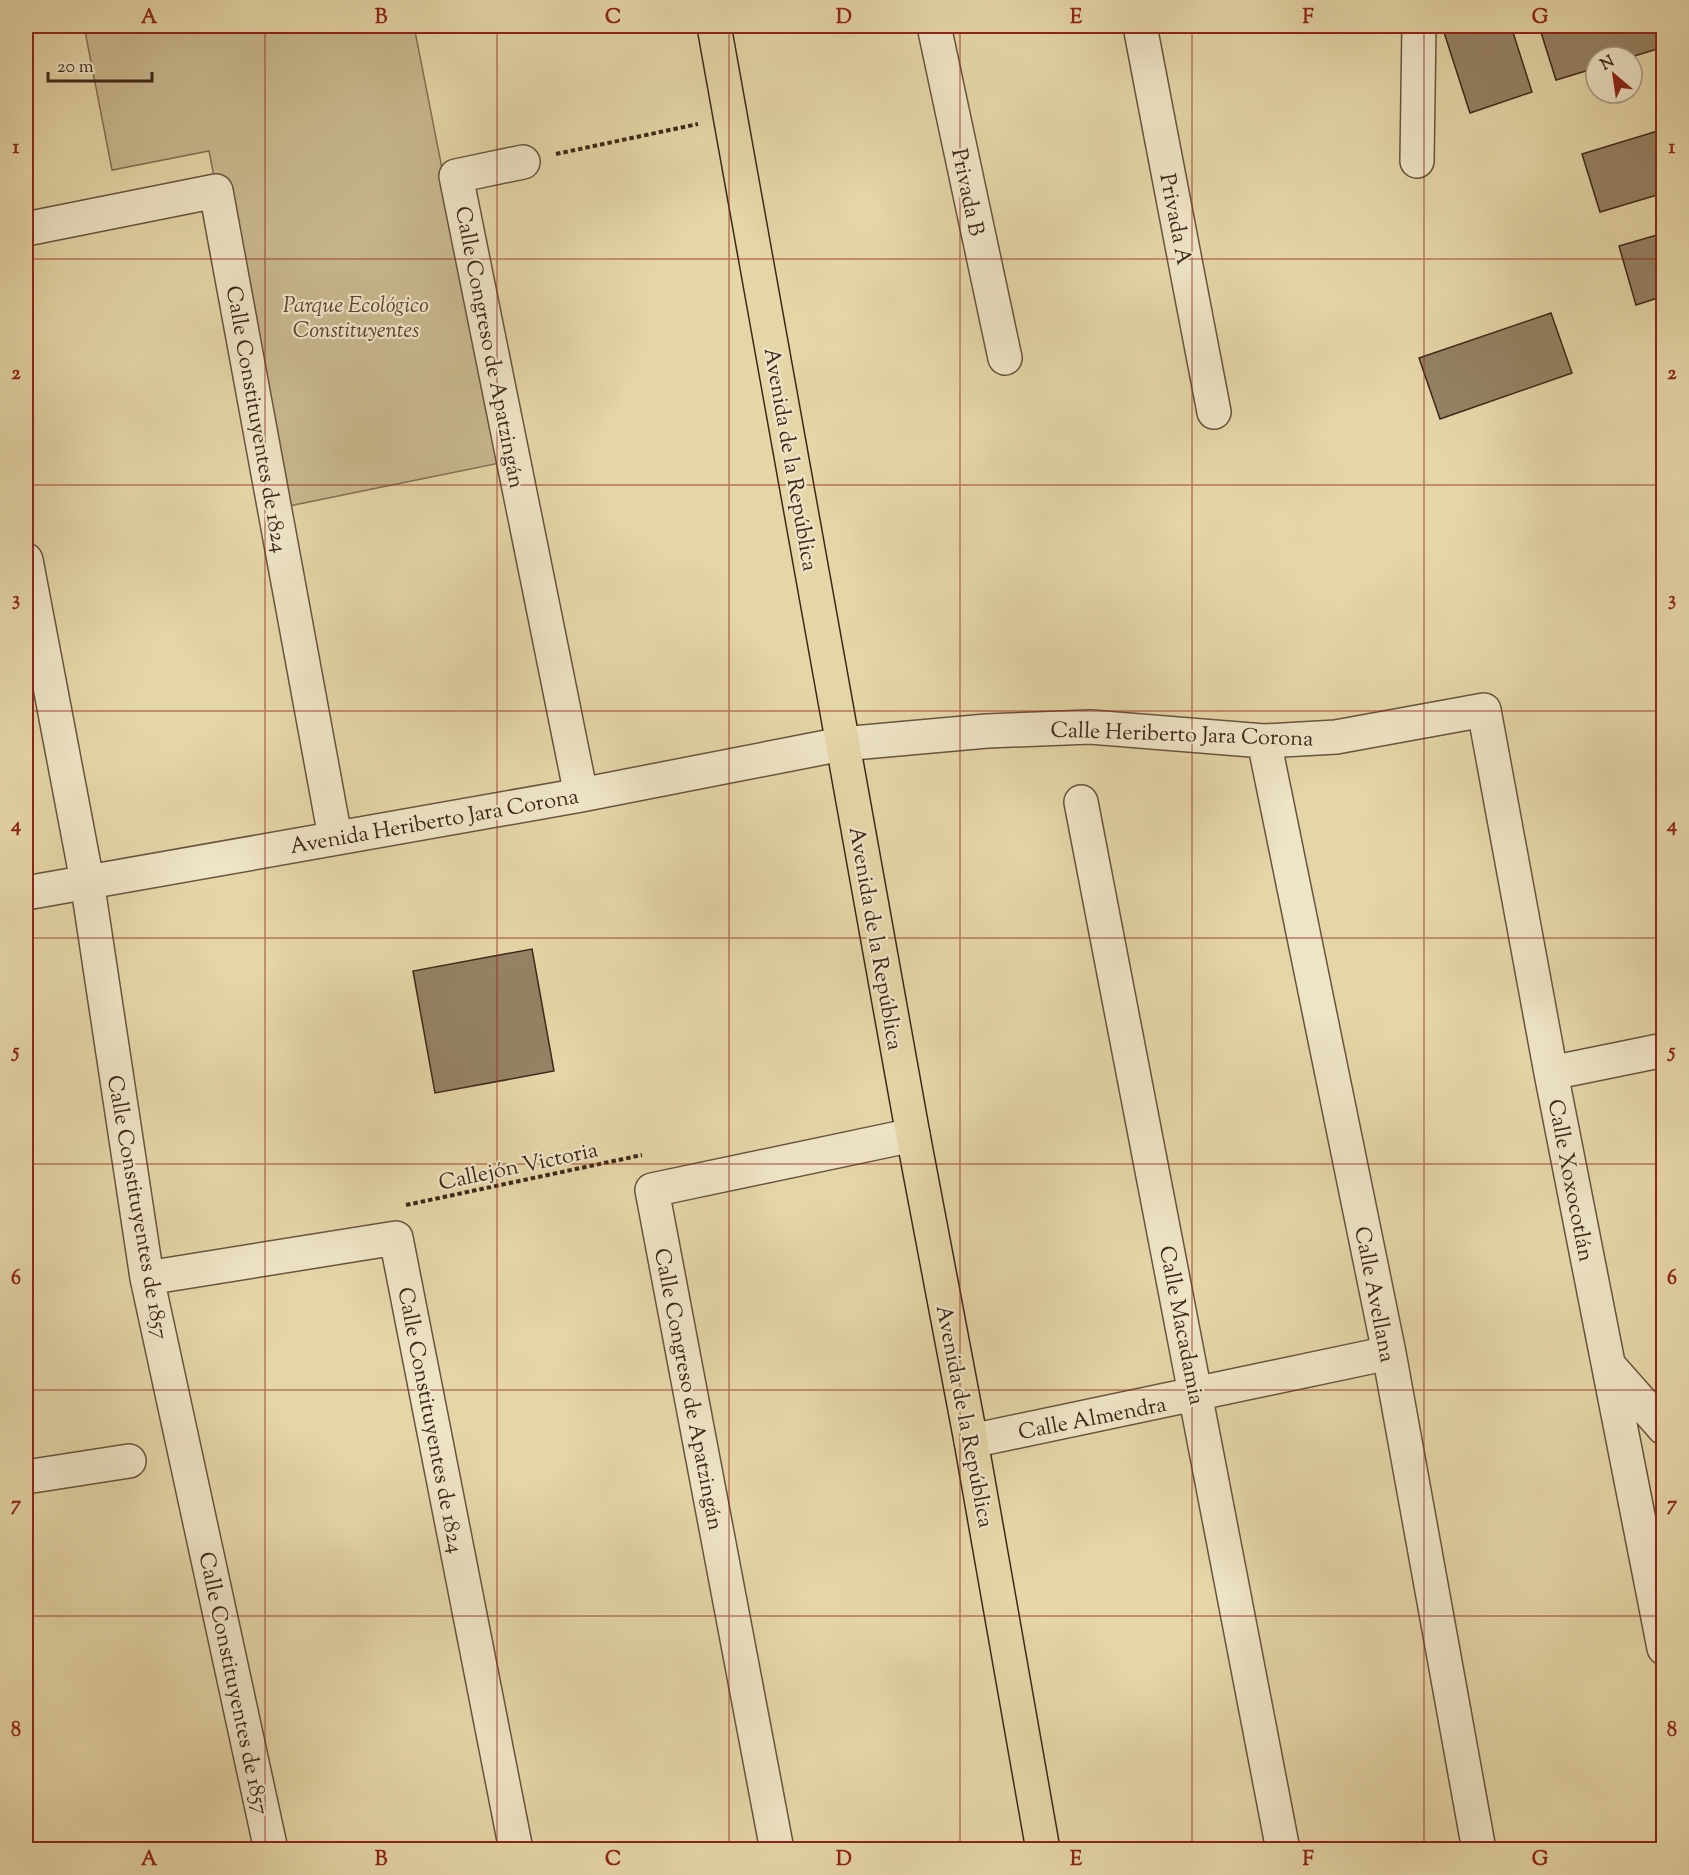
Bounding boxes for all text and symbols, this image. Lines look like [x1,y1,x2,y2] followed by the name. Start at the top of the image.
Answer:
[141,4,158,33] text: A
[375,4,388,33] text: B
[605,4,621,33] text: C
[836,4,852,33] text: D
[1070,4,1083,33] text: E
[1302,4,1314,33] text: F
[1532,4,1549,33] text: G
[48,45,152,83] scale bar
[1584,45,1644,105] north arrow
[1597,51,1619,77] text: N
[57,55,94,81] text: 20 m
[13,134,20,163] text: 1
[1669,134,1676,163] text: 1
[941,146,991,240] street label: Privada B
[1149,171,1199,268] street label: Privada A
[445,204,531,491] street label: Calle Congreso de Apatzingán
[216,283,294,556] street label: Calle Constituyentes de 1824
[283,291,429,348] park label: Parque Ecológico Constituyentes
[754,345,824,574] street label: Avenida de la República
[11,360,21,389] text: 2
[1667,360,1677,389] text: 2
[12,586,20,615] text: 3
[1668,586,1676,615] text: 3
[1050,715,1314,757] street label: Calle Heriberto Jara Corona
[288,782,581,864] street label: Avenida Heriberto Jara Corona
[10,812,21,841] text: 4
[1666,812,1677,841] text: 4
[839,824,909,1053] street label: Avenida de la República
[11,1038,20,1067] text: 5
[1667,1038,1676,1067] text: 5
[97,1073,175,1342] street label: Calle Constituyentes de 1857
[1538,1097,1600,1265] street label: Calle Xoxocotlán
[436,1135,601,1200] street label: Callejón Victoria
[1344,1224,1402,1365] street label: Calle Avellana
[1149,1243,1211,1408] street label: Calle Macadamia
[644,1246,730,1533] street label: Calle Congreso de Apatzingán
[11,1265,21,1294] text: 6
[1667,1265,1677,1294] text: 6
[388,1285,471,1556] street label: Calle Constituyentes de 1824
[926,1302,1000,1531] street label: Avenida de la República
[1016,1390,1169,1450] street label: Calle Almendra
[11,1491,22,1520] text: 7
[1667,1491,1678,1520] text: 7
[189,1549,276,1818] street label: Calle Constituyentes de 1857
[11,1717,21,1746] text: 8
[1667,1717,1677,1746] text: 8
[141,1846,158,1875] text: A
[375,1846,388,1875] text: B
[605,1846,621,1875] text: C
[836,1846,852,1875] text: D
[1070,1846,1083,1875] text: E
[1302,1846,1314,1875] text: F
[1532,1846,1549,1875] text: G

